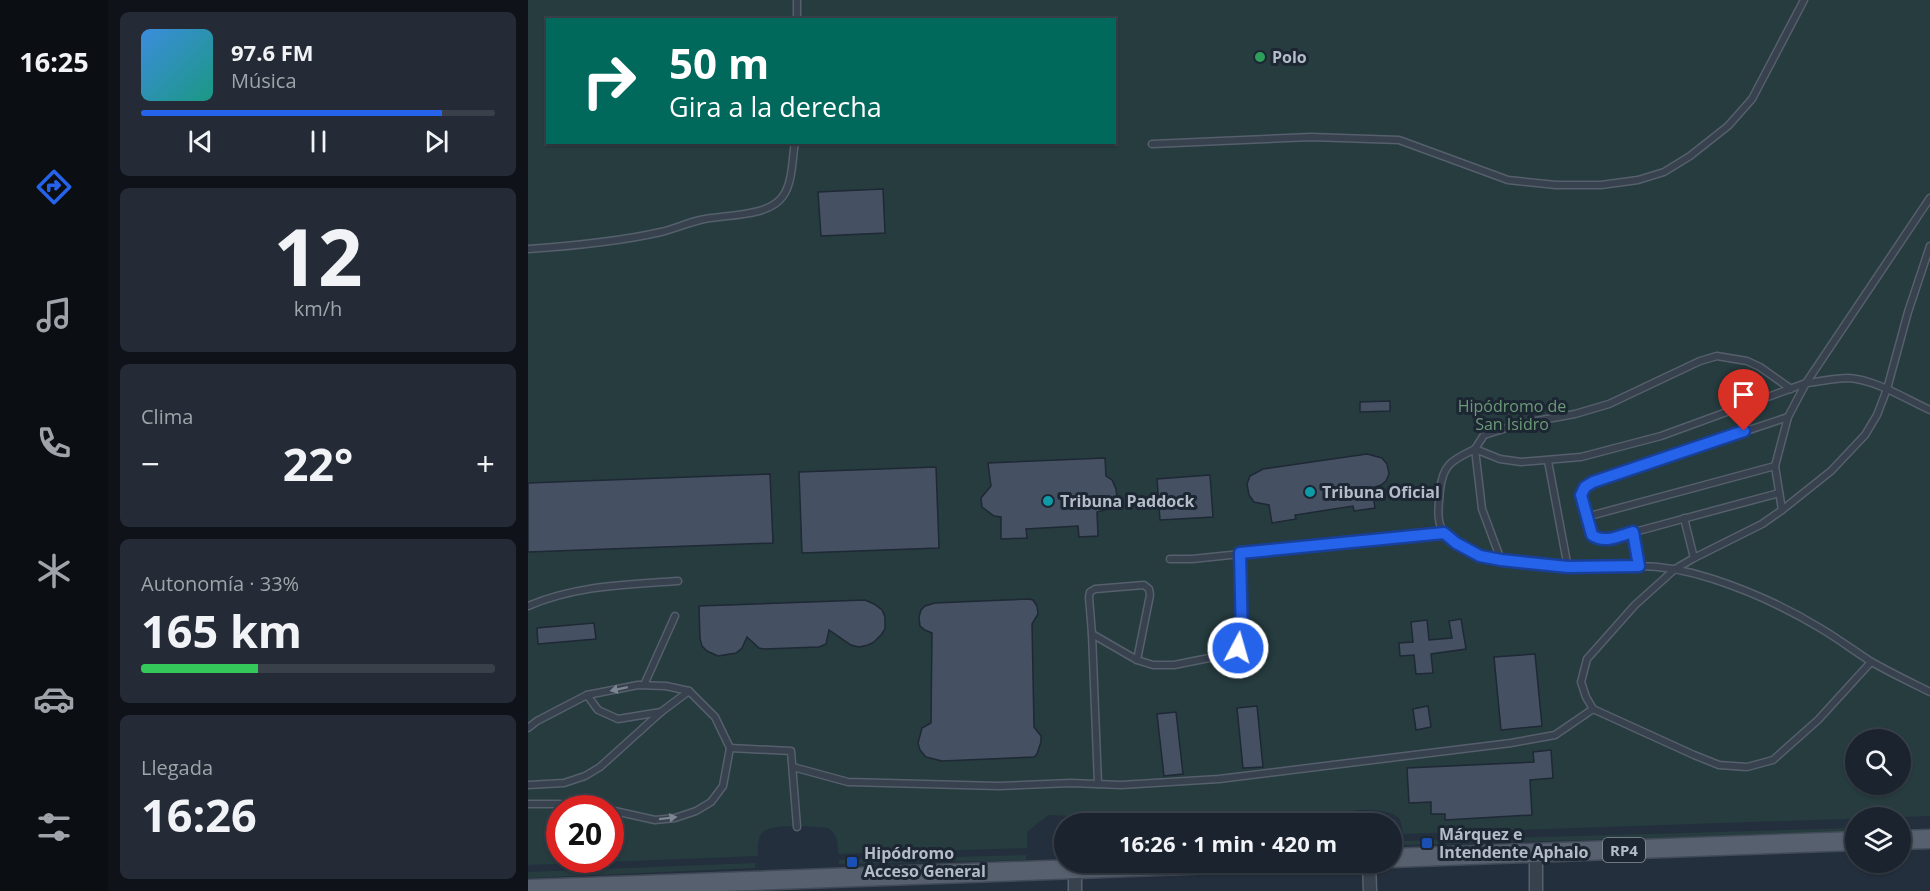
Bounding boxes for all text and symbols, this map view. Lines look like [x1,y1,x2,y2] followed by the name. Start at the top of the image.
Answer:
[669,34,769,91] text: 50 m
[231,37,314,67] text: 97.6 FM
[570,42,648,120] icon: right
[19,43,89,80] text: 16:25
[1272,46,1307,68] place label: Polo
[1253,50,1267,64] marker: Polo
[231,67,297,94] text: Música
[669,88,882,125] text: Gira a la derecha
[184,125,217,158] icon: previous
[302,125,335,158] icon: pause
[420,125,453,158] icon: next
[33,166,75,208] icon: directions
[273,203,363,309] text: 12
[33,294,75,336] icon: music
[294,295,342,322] text: km/h
[1718,369,1769,431] pin
[1727,378,1760,411] icon: arrive
[1458,395,1566,435] park label: Hipódromo de San Isidro
[141,403,193,430] text: Clima
[33,422,75,464] icon: phone
[283,433,353,494] text: 22°
[141,441,160,486] text: −
[476,441,495,486] text: +
[1322,481,1440,503] place label: Tribuna Oficial
[1303,485,1317,499] marker: Tribuna Oficial
[1060,490,1194,512] place label: Tribuna Paddock
[1041,494,1055,508] marker: Tribuna Paddock
[33,550,75,592] icon: climate
[141,570,299,597] text: Autonomía · 33%
[141,600,302,661] text: 165 km
[1206,616,1270,680] position arrow
[33,678,75,720] icon: car
[609,684,628,694] one-way arrow
[1845,729,1911,873] map controls
[1845,729,1911,795] button: search
[141,754,213,781] text: Llegada
[141,784,257,845] text: 16:26
[546,795,624,873] speed limit sign: 20
[33,806,75,848] icon: filters
[1845,807,1911,873] button: layers
[658,813,677,823] one-way arrow
[1439,823,1589,863] place label: Márquez e Intendente Aphalo
[1119,828,1337,858] text: 16:26 · 1 min · 420 m
[1420,836,1434,850] marker: Márquez e Intendente Aphalo
[1603,838,1645,862] road number: RP4
[864,842,986,882] place label: Hipódromo Acceso General
[845,855,859,869] marker: Hipódromo Acceso General

